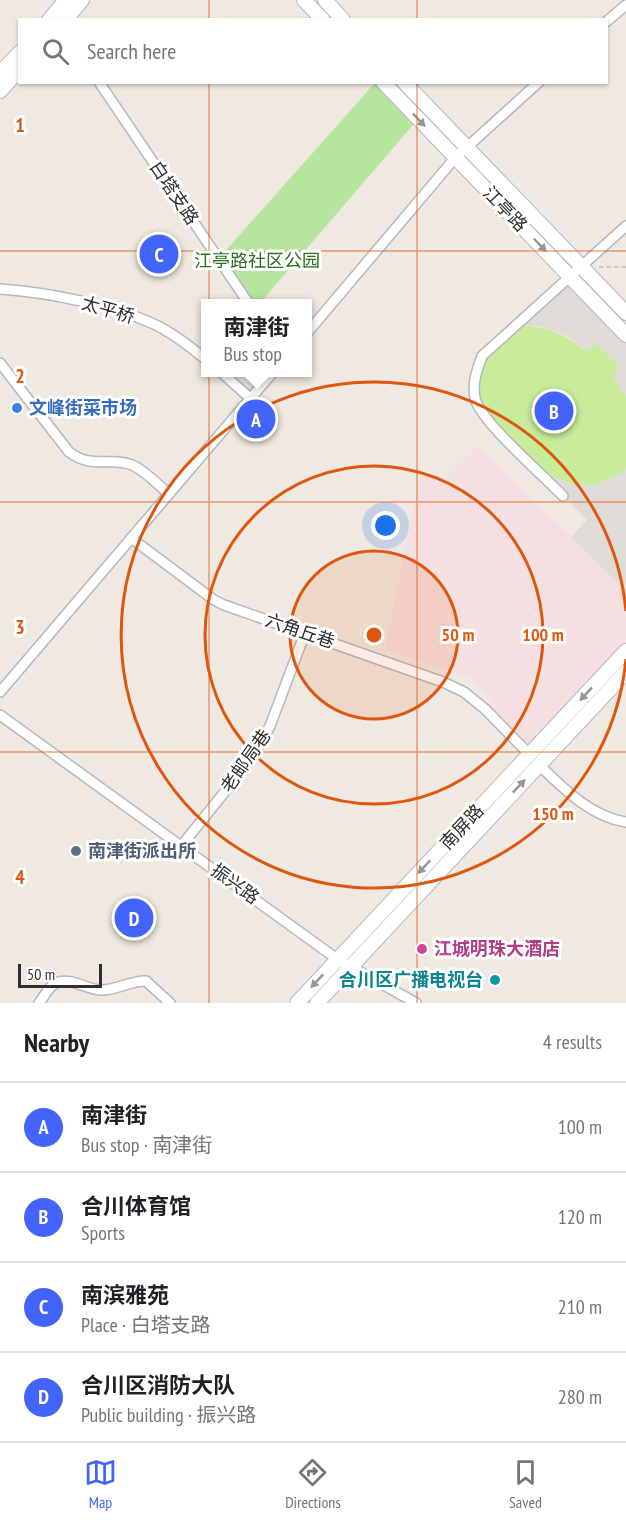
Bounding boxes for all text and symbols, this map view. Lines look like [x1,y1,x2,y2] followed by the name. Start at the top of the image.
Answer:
[18,18,608,84] search box
[39,35,72,68] icon: search
[87,37,176,65] text: Search here
[15,112,25,138] text: 1
[412,113,426,127] one-way arrow
[145,156,204,229] street label: 白塔支路
[478,181,532,236] street label: 江亭路
[140,232,178,276] pin: C
[532,238,546,252] one-way arrow
[194,249,320,272] park label: 江亭路社区公园
[79,291,137,328] street label: 太平桥
[201,299,312,377] popup
[223,313,290,341] text: 南津街
[223,341,282,367] text: Bus stop
[15,363,25,389] text: 2
[534,388,574,434] pin: B
[29,396,137,419] place label: 文峰街菜市场
[236,396,276,442] pin: A
[10,401,24,415] marker: 文峰街菜市场
[371,511,400,540] your location
[262,608,338,653] street label: 六角丘巷
[15,614,25,640] text: 3
[442,623,474,646] text: 50 m
[522,623,564,646] text: 100 m
[364,625,384,645] centre of rings
[580,686,593,701] one-way arrow
[216,725,276,797] street label: 老邮局巷
[512,779,526,794] one-way arrow
[435,799,488,854] street label: 南屏路
[532,802,574,825] text: 150 m
[88,839,196,862] place label: 南津街派出所
[69,844,83,858] marker: 南津街派出所
[207,858,264,909] street label: 振兴路
[418,859,431,874] one-way arrow
[15,864,25,890] text: 4
[114,896,154,940] pin: D
[434,937,560,960] place label: 江城明珠大酒店
[415,942,429,956] marker: 江城明珠大酒店
[18,961,102,988] scale bar
[27,964,55,984] text: 50 m
[339,968,483,991] place label: 合川区广播电视台
[311,973,324,988] one-way arrow
[488,973,502,987] marker: 合川区广播电视台
[24,1026,89,1059] text: Nearby
[543,1029,602,1055] text: 4 results
[81,1101,147,1129] text: 南津街
[38,1114,49,1140] text: A
[558,1114,602,1140] text: 100 m
[81,1132,212,1158] text: Bus stop · 南津街
[81,1192,191,1220] text: 合川体育馆
[39,1204,48,1230] text: B
[558,1204,602,1230] text: 120 m
[81,1220,125,1246] text: Sports
[81,1281,169,1309] text: 南滨雅苑
[39,1294,48,1320] text: C
[558,1294,602,1320] text: 210 m
[81,1312,210,1338] text: Place · 白塔支路
[81,1371,235,1399] text: 合川区消防大队
[38,1384,49,1410] text: D
[558,1384,602,1410] text: 280 m
[81,1402,256,1428] text: Public building · 振兴路
[84,1456,117,1512] tab: Map
[285,1456,341,1512] tab: Directions
[509,1456,542,1512] tab: Saved

